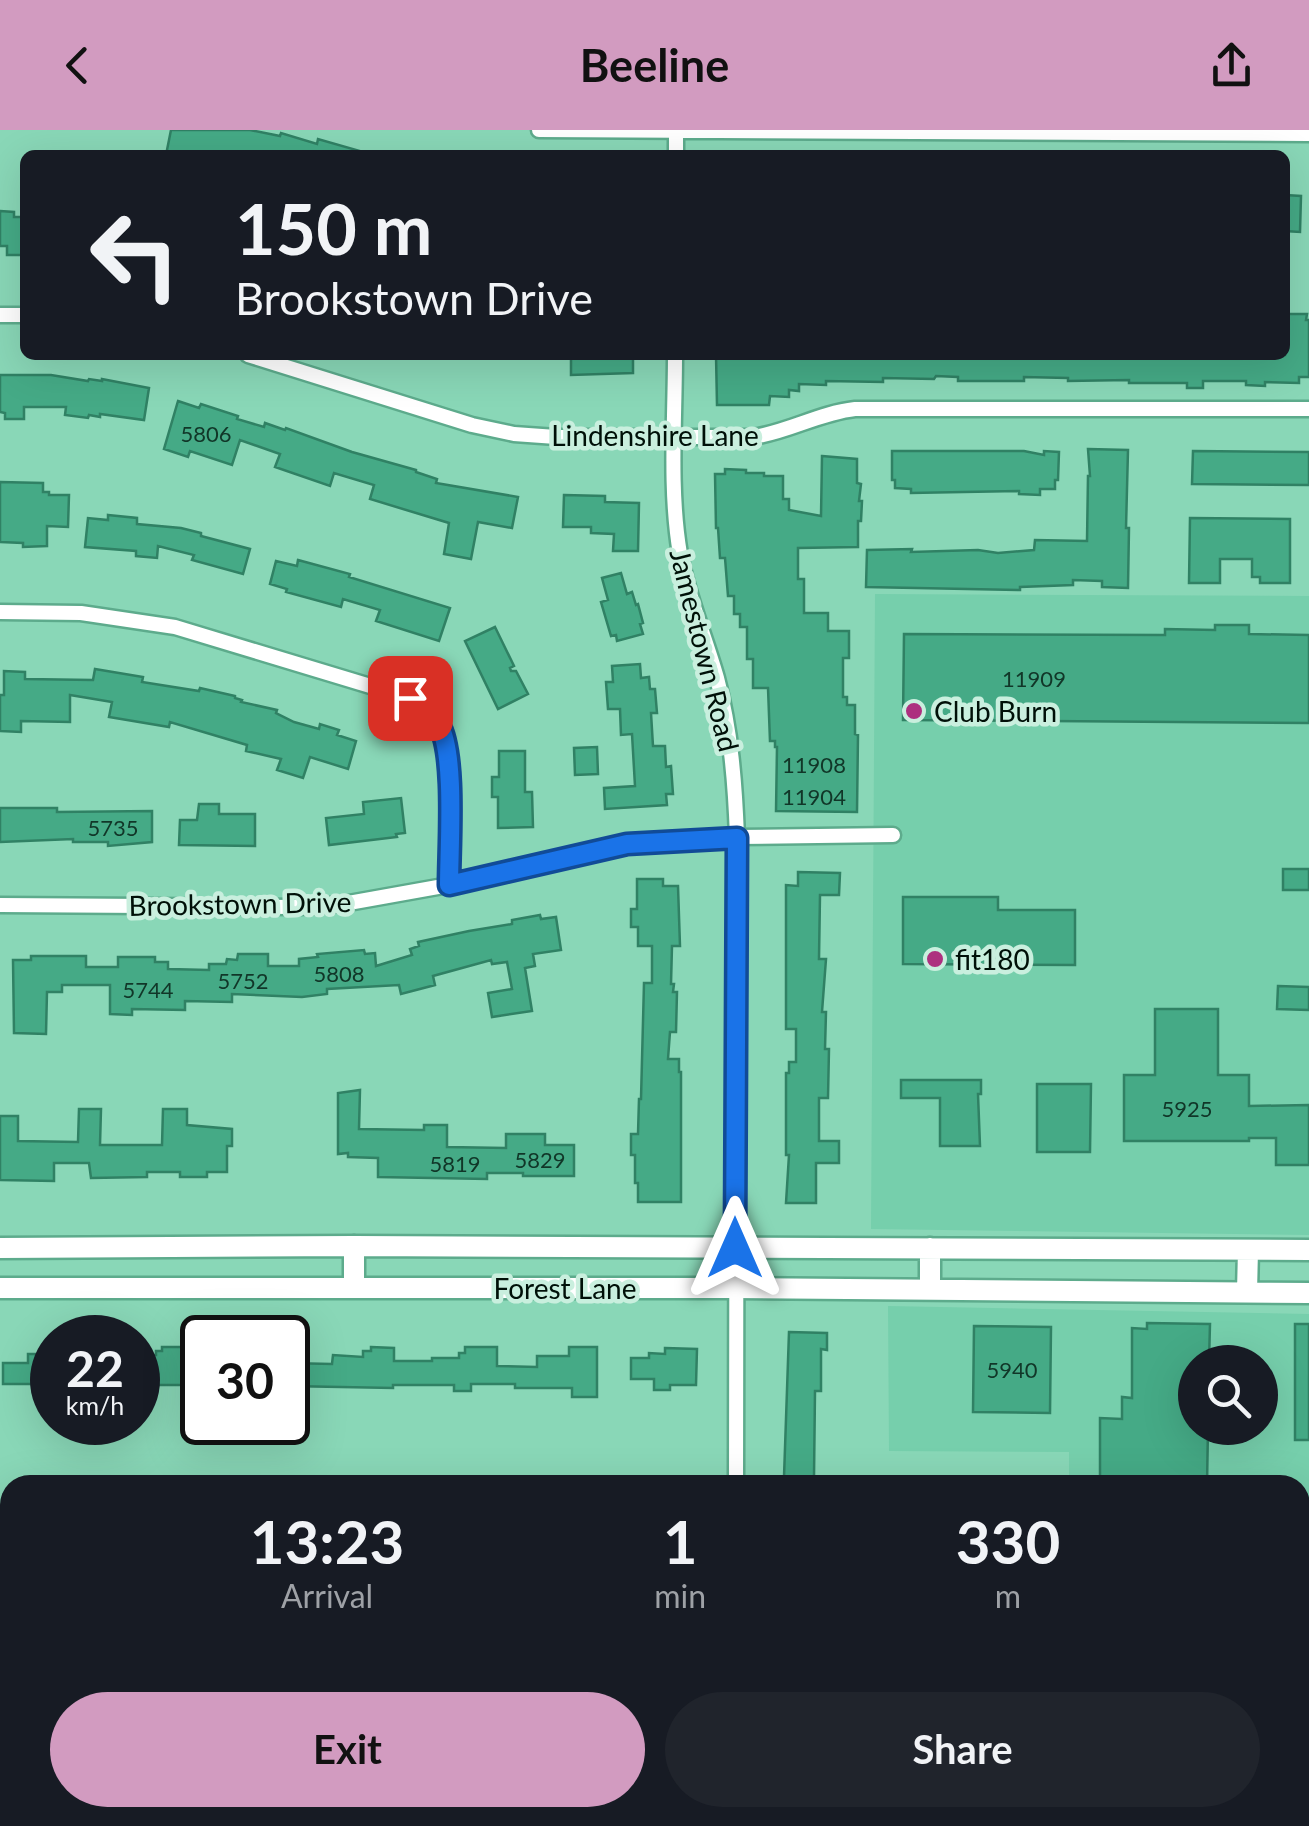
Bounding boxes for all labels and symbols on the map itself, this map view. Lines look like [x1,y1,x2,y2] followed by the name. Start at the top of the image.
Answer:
[551,418,759,452] street label: Lindenshire Lane
[180,420,232,447] house number: 5806
[663,545,747,755] street label: Jamestown Road
[368,656,453,741] pin
[1002,665,1066,692] house number: 11909
[934,694,1057,728] place label: Club Burn
[903,700,925,722] marker: Club Burn
[782,751,846,778] house number: 11908
[782,783,846,810] house number: 11904
[87,814,139,841] house number: 5735
[128,884,352,922] street label: Brookstown Drive
[955,942,1030,976] place label: fit180
[924,948,946,970] marker: fit180
[313,960,365,987] house number: 5808
[217,967,269,994] house number: 5752
[122,976,174,1003] house number: 5744
[1161,1095,1213,1122] house number: 5925
[514,1146,566,1173] house number: 5829
[429,1150,481,1177] house number: 5819
[683,1196,787,1300] position arrow
[494,1271,636,1305] street label: Forest Lane
[180,1315,310,1445] speed limit sign: 30
[986,1356,1038,1383] house number: 5940

